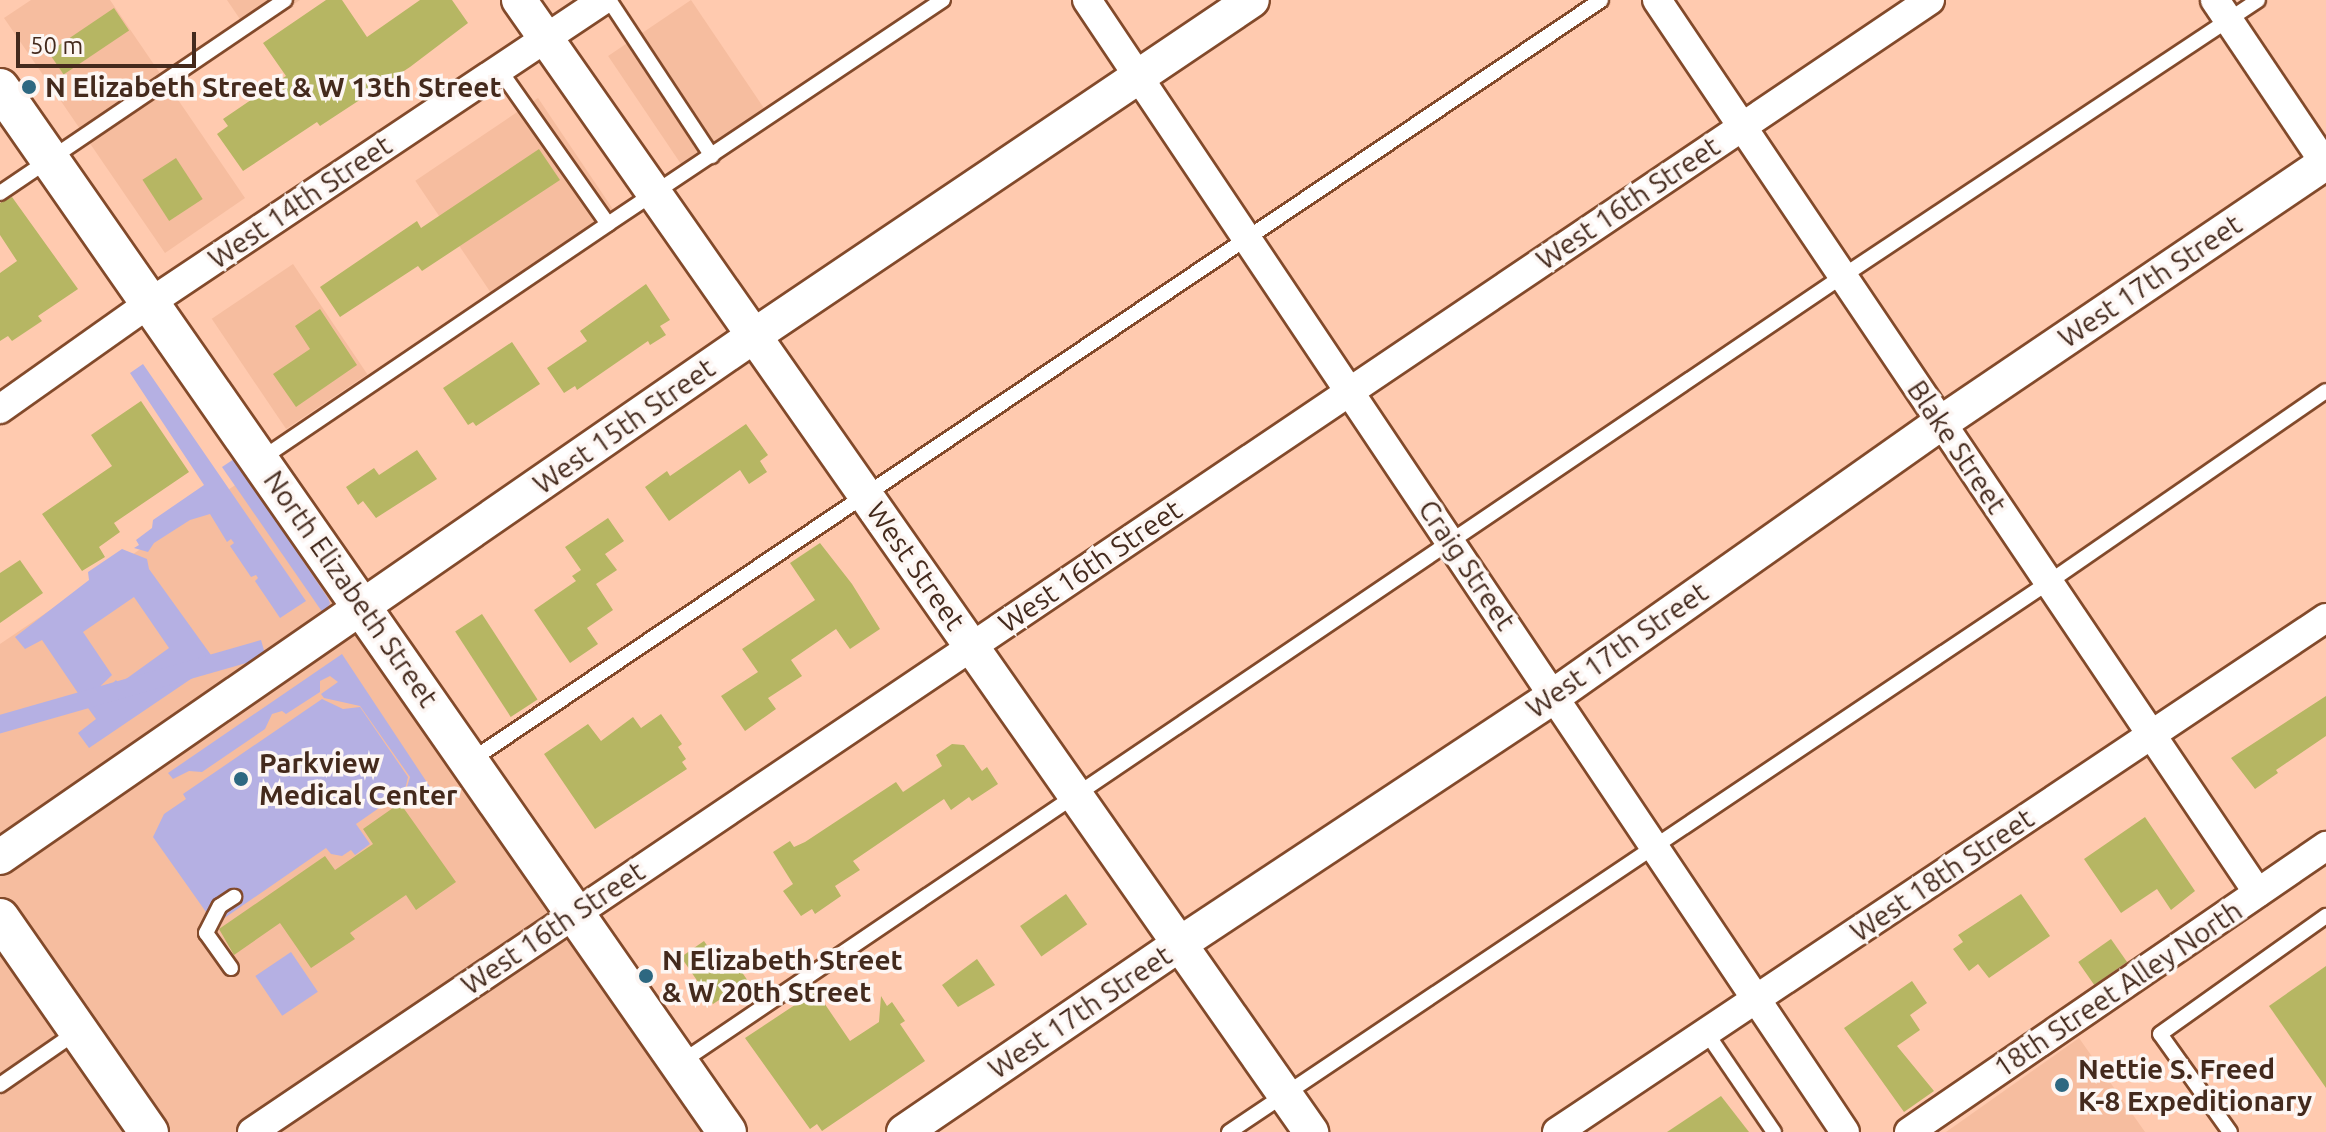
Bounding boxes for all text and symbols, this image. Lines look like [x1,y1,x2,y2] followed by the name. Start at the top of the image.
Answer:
[20,16,200,66] scale bar
[30,32,83,59] text: 50 m
[45,70,502,104] place label: N Elizabeth Street & W 13th Street
[20,78,38,96] marker: N Elizabeth Street & W 13th Street
[202,128,398,276] street label: West 14th Street
[1530,129,1726,277] street label: West 16th Street
[2052,207,2248,355] street label: West 17th Street
[527,351,721,501] street label: West 15th Street
[1900,374,2014,520] street label: Blake Street
[257,464,445,714] street label: North Elizabeth Street
[992,492,1188,640] street label: West 16th Street
[1411,494,1523,636] street label: Craig Street
[860,495,972,637] street label: West Street
[1520,575,1714,725] street label: West 17th Street
[259,746,458,812] place label: Parkview Medical Center
[230,768,252,790] marker: Parkview Medical Center
[1844,801,2040,949] street label: West 18th Street
[455,854,651,1002] street label: West 16th Street
[1988,893,2248,1085] street label: 18th Street Alley North
[982,938,1178,1086] street label: West 17th Street
[662,943,903,1009] place label: N Elizabeth Street & W 20th Street
[637,967,655,985] marker: N Elizabeth Street & W 20th Street
[2078,1052,2312,1118] place label: Nettie S. Freed K-8 Expeditionary
[2053,1076,2071,1094] marker: Nettie S. Freed K-8 Expeditionary

